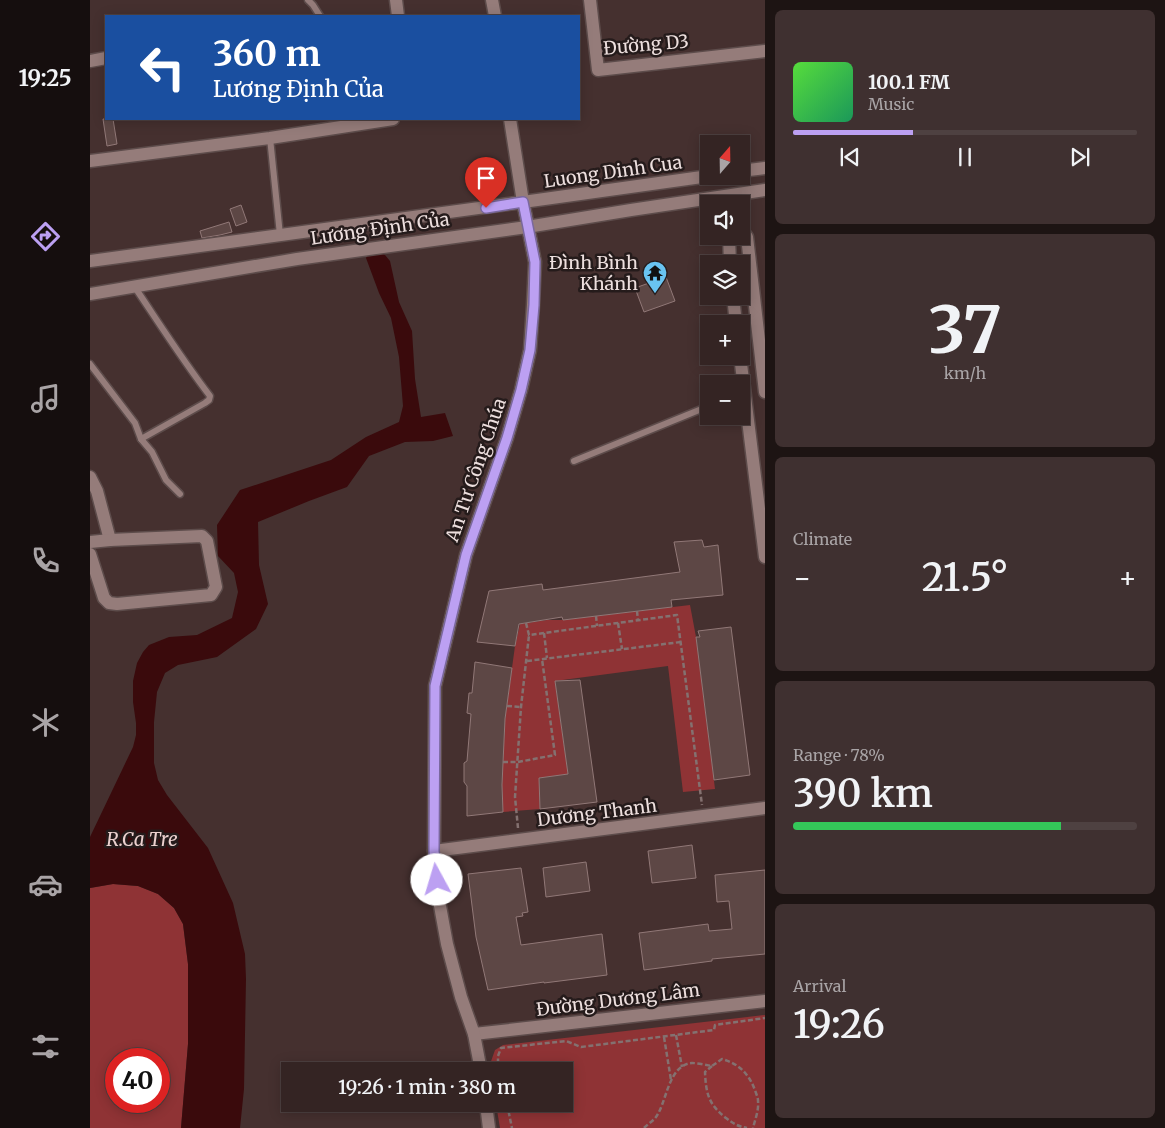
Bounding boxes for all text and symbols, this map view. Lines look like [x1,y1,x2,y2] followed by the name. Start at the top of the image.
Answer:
[602,29,690,60] street label: Đường D3
[213,32,321,76] text: 360 m
[130,35,195,100] icon: left
[18,64,72,92] text: 19:25
[868,70,950,94] text: 100.1 FM
[213,75,384,103] text: Lương Định Của
[868,94,914,114] text: Music
[700,135,750,185] north arrow
[700,135,750,425] map controls
[836,143,864,171] icon: previous
[951,143,979,171] icon: pause
[1066,143,1094,171] icon: next
[542,150,684,193] street label: Luong Dinh Cua
[465,157,507,208] pin
[472,164,500,192] icon: arrive
[700,195,750,245] button: sound
[309,207,451,250] street label: Lương Định Của
[28,219,63,254] icon: directions
[549,251,638,295] place label: Đình Bình Khánh
[700,255,750,305] button: layers
[642,260,668,294] temple icon: Đình Bình Khánh
[928,289,1002,371] text: 37
[700,315,750,365] button: +
[944,363,986,383] text: km/h
[700,375,750,425] button: −
[28,381,63,416] icon: music
[440,395,511,545] street label: An Tư Công Chúa
[793,529,852,549] text: Climate
[28,543,63,578] icon: phone
[922,554,1008,601] text: 21.5°
[793,560,812,596] text: −
[1118,560,1137,596] text: +
[28,705,63,740] icon: climate
[793,745,885,765] text: Range · 78%
[793,770,933,817] text: 390 km
[536,794,658,831] street label: Dương Thanh
[106,827,178,851] water label: R.Ca Tre
[410,853,462,905] position arrow
[28,867,63,902] icon: car
[793,976,846,996] text: Arrival
[535,978,701,1021] street label: Đường Dương Lâm
[793,1001,885,1048] text: 19:26
[28,1029,63,1064] icon: filters
[105,1048,170,1113] speed limit sign: 40
[338,1075,516,1099] text: 19:26 · 1 min · 380 m

